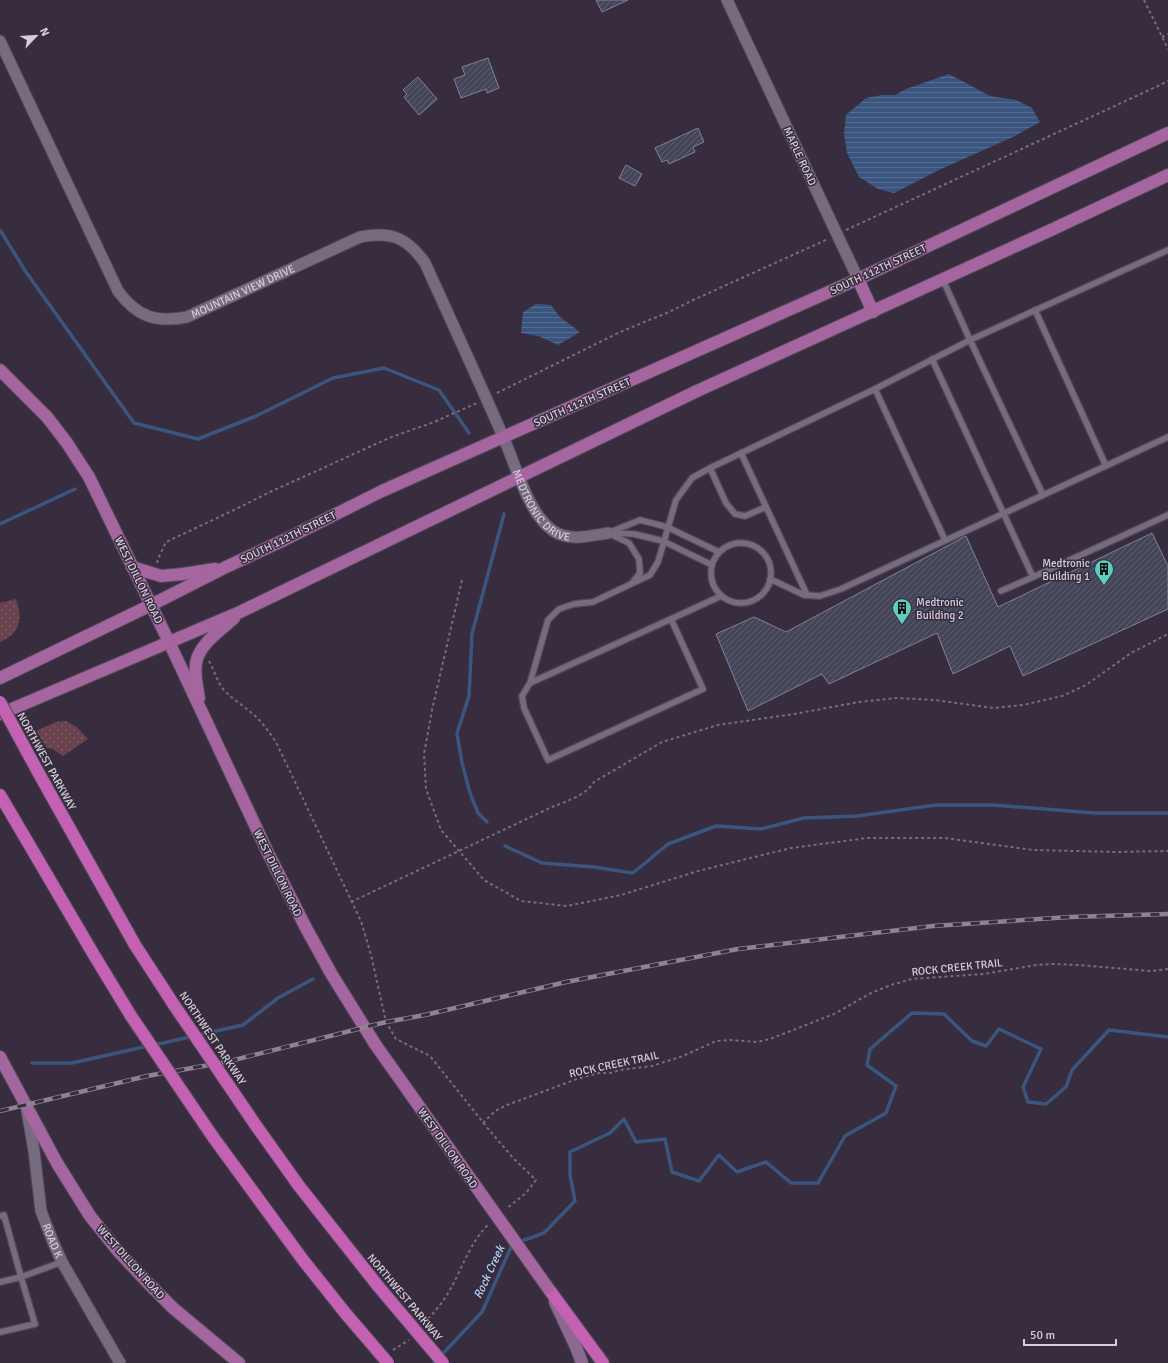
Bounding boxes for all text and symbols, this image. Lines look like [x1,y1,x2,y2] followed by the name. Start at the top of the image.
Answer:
[16,16,56,56] north arrow
[37,26,52,38] text: N
[780,125,819,188] street label: MAPLE ROAD
[828,241,929,297] street label: SOUTH 112TH STREET
[189,262,297,321] street label: MOUNTAIN VIEW DRIVE
[532,375,633,430] street label: SOUTH 112TH STREET
[510,468,571,544] street label: MEDTRONIC DRIVE
[238,508,339,566] street label: SOUTH 112TH STREET
[112,535,165,626] street label: WEST DILLON ROAD
[1042,557,1090,583] place label: Medtronic Building 1
[1093,558,1115,586] building icon: Medtronic Building 1
[916,596,964,622] place label: Medtronic Building 2
[891,597,913,625] building icon: Medtronic Building 2
[14,710,79,813] street label: NORTHWEST PARKWAY
[251,828,304,919] street label: WEST DILLON ROAD
[911,956,1004,979] street label: ROCK CREEK TRAIL
[177,989,249,1088] street label: NORTHWEST PARKWAY
[568,1049,661,1080] street label: ROCK CREEK TRAIL
[415,1106,480,1191] street label: WEST DILLON ROAD
[39,1222,66,1261] street label: ROAD K
[94,1223,167,1302] street label: WEST DILLON ROAD
[471,1242,509,1301] water label: Rock Creek
[364,1251,445,1344] street label: NORTHWEST PARKWAY
[1024,1321,1116,1347] scale bar
[1030,1328,1055,1343] text: 50 m

